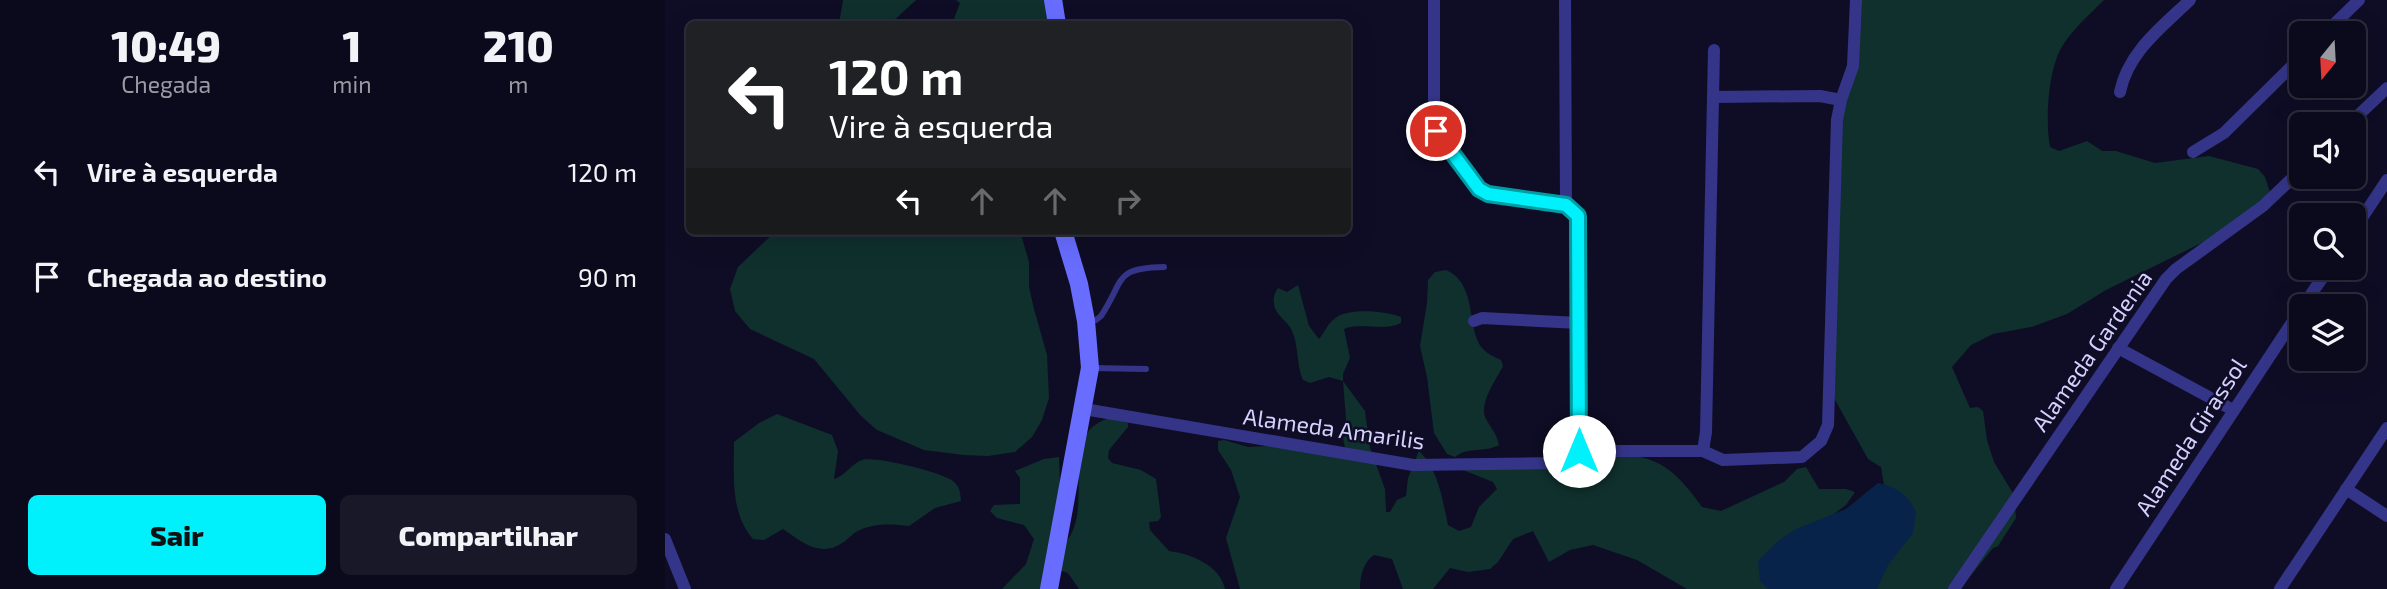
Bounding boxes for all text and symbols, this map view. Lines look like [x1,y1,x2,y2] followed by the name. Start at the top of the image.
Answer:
[111,20,221,70] text: 10:49
[342,20,361,70] text: 1
[483,20,554,70] text: 210
[2289,21,2366,98] north arrow
[2289,21,2366,371] map controls
[829,46,963,105] text: 120 m
[714,49,805,140] icon: left
[121,70,211,98] text: Chegada
[332,70,372,98] text: min
[508,70,528,98] text: m
[1406,101,1466,161] pin
[829,106,1053,144] text: Vire à esquerda
[1417,112,1455,150] icon: arrive
[2289,112,2366,189] button: sound
[28,153,66,191] icon: left
[87,156,278,187] text: Vire à esquerda
[568,156,637,187] text: 120 m
[890,182,928,220] icon: left
[963,182,1001,220] icon: ahead
[1036,182,1074,220] icon: ahead
[1109,182,1147,220] icon: right
[2289,203,2366,280] button: search
[28,258,66,296] icon: arrive
[87,261,327,292] text: Chegada ao destino
[578,261,637,292] text: 90 m
[2025,264,2157,436] street label: Alameda Gardenia
[2289,294,2366,371] button: layers
[2129,352,2252,521] street label: Alameda Girassol
[1242,401,1427,455] street label: Alameda Amarilis
[1542,414,1616,488] position arrow
[28,495,326,575] button: Sair
[340,495,637,575] button: Compartilhar

